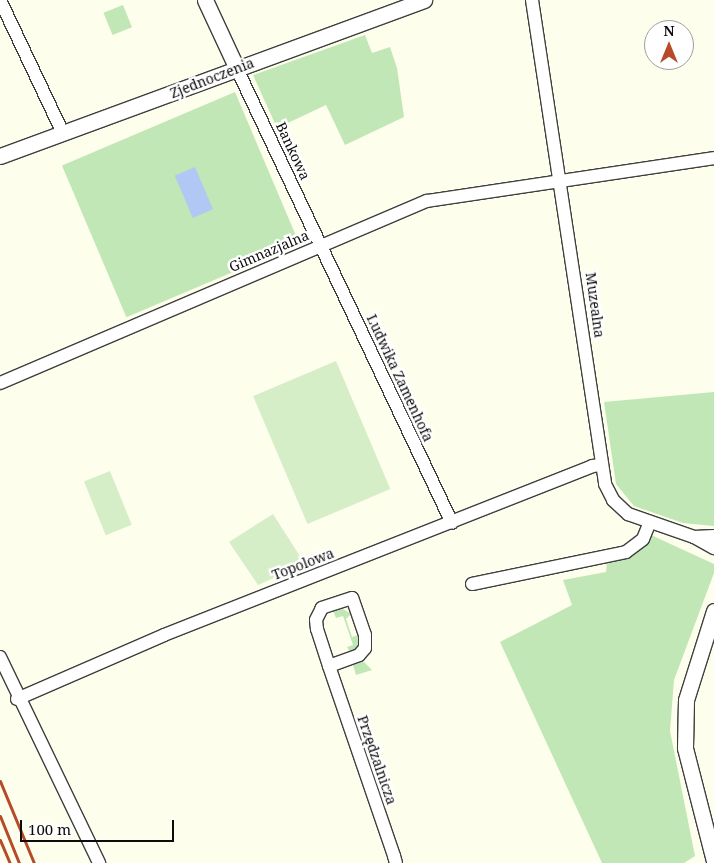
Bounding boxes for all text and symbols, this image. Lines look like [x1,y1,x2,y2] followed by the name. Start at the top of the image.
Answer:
[644,20,694,70] north arrow
[663,21,675,40] text: N
[168,54,256,102] street label: Zjednoczenia
[272,119,314,183] street label: Bankowa
[227,227,311,275] street label: Gimnazjalna
[582,271,608,339] street label: Muzealna
[363,312,437,444] street label: Ludwika Zamenhofa
[270,545,336,583] street label: Topolowa
[354,713,400,807] street label: Przędzalnicza
[22,810,176,842] scale bar
[28,819,71,839] text: 100 m

